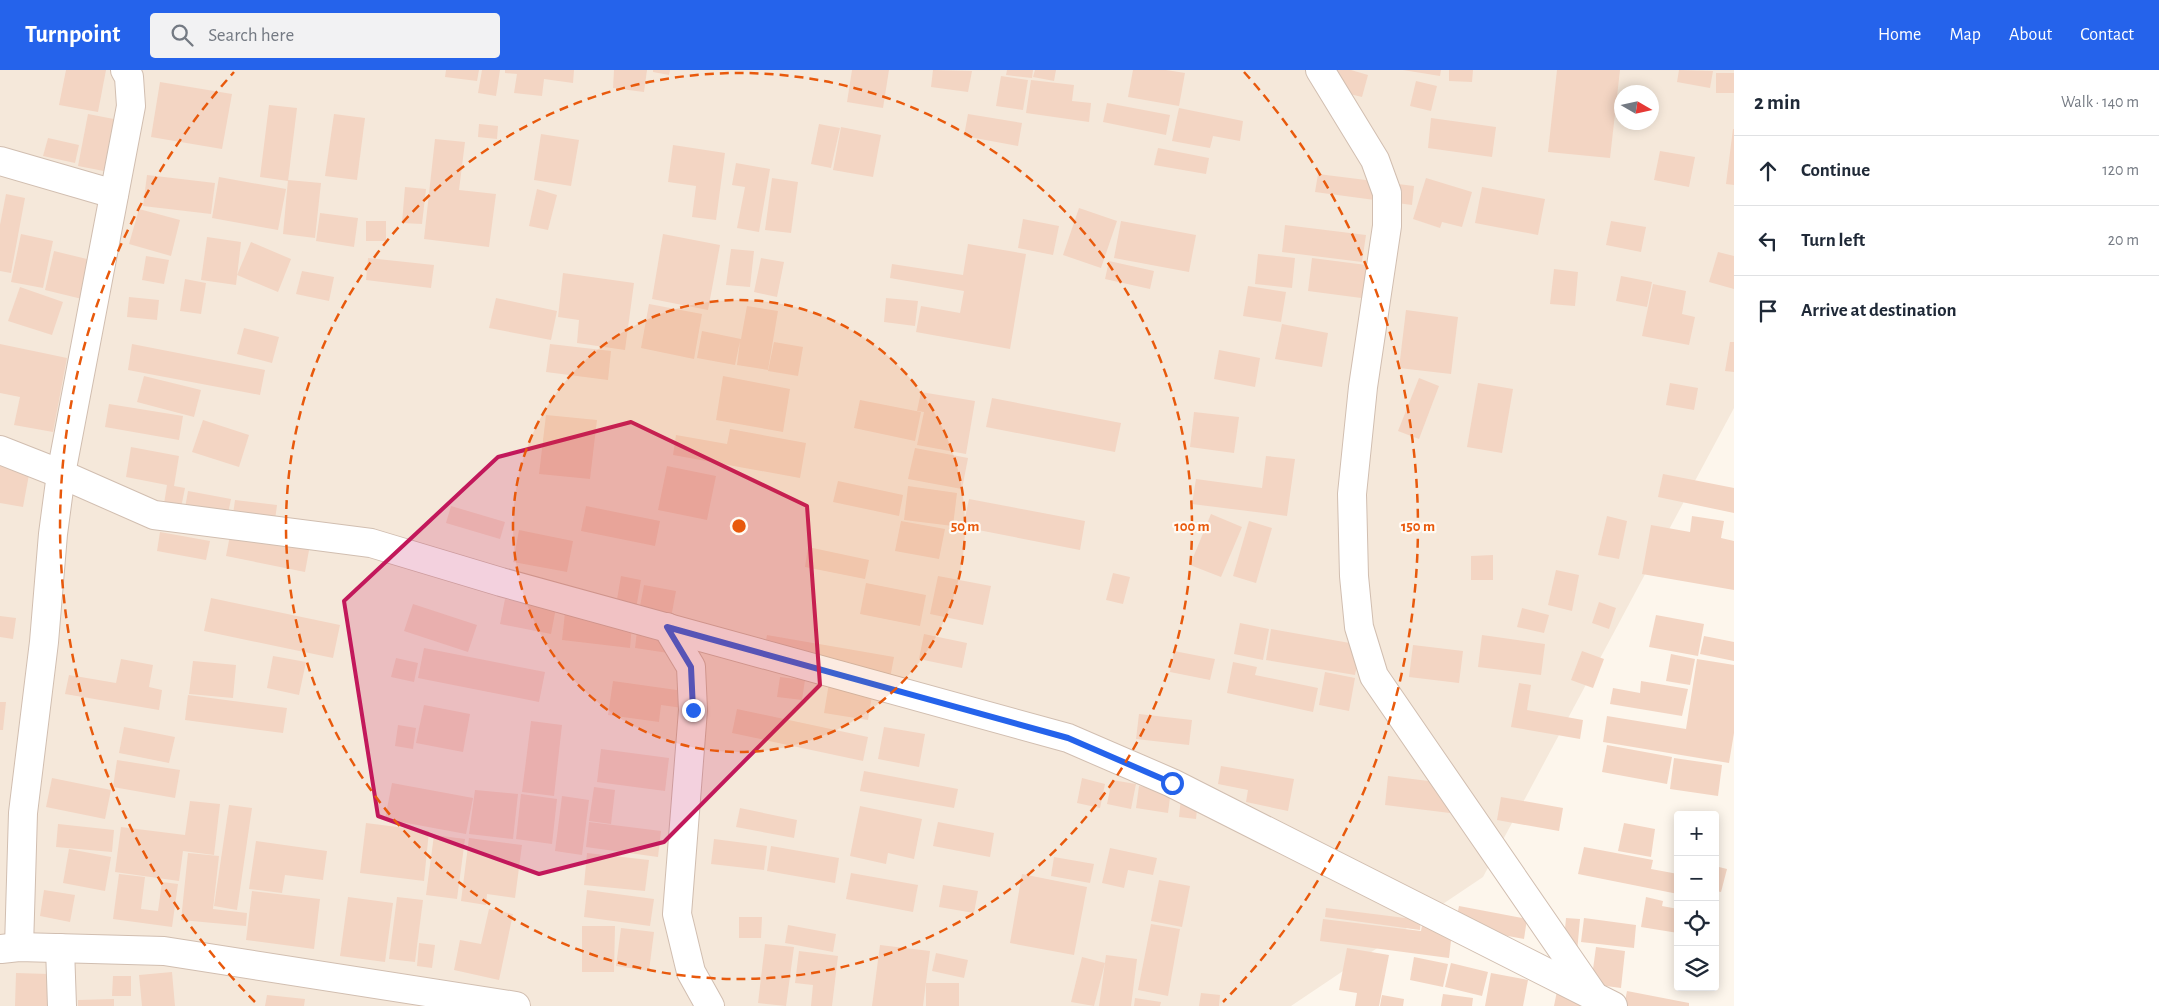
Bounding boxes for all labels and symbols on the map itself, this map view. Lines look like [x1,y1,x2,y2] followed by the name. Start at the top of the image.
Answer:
[1614,85,1659,130] north arrow
[730,517,748,535] centre of rings
[951,519,979,534] text: 50 m
[1174,519,1210,534] text: 100 m
[1401,519,1435,534] text: 150 m
[682,699,705,722] route end
[1161,772,1184,795] route start

